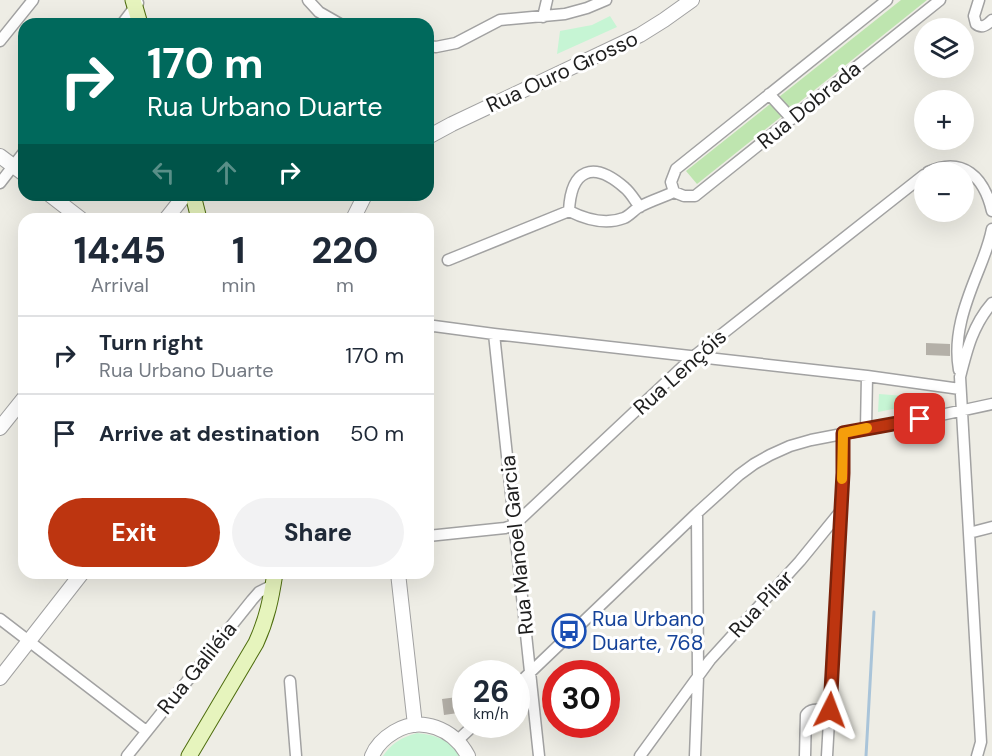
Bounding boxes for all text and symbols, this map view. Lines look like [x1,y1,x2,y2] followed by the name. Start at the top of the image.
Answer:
[914,18,974,222] map controls
[914,18,974,78] button: layers
[482,25,642,119] street label: Rua Ouro Grosso
[147,36,264,91] text: 170 m
[48,42,126,120] icon: right
[751,55,867,155] street label: Rua Dobrada
[147,89,383,124] text: Rua Urbano Duarte
[914,90,974,150] button: +
[147,156,180,189] icon: left
[210,156,243,189] icon: ahead
[273,156,306,189] icon: right
[914,162,974,222] button: −
[74,227,166,274] text: 14:45
[232,227,245,274] text: 1
[311,227,378,274] text: 220
[91,272,149,298] text: Arrival
[222,272,256,298] text: min
[336,272,354,298] text: m
[627,323,733,421] street label: Rua Lençóis
[99,328,204,357] text: Turn right
[48,339,81,372] icon: right
[345,341,404,370] text: 170 m
[99,357,274,383] text: Rua Urbano Duarte
[894,393,945,444] pin
[903,402,936,435] icon: arrive
[48,417,81,450] icon: arrive
[99,419,320,448] text: Arrive at destination
[350,419,404,448] text: 50 m
[494,454,540,636] street label: Rua Manoel Garcia
[48,498,220,567] button: Exit
[232,498,404,567] button: Share
[723,564,800,644] street label: Rua Pilar
[592,605,704,657] place label: Rua Urbano Duarte, 768
[551,613,587,649] bus stop icon: Rua Urbano Duarte, 768
[151,616,243,720] street label: Rua Galiléia
[542,660,620,738] speed limit sign: 30
[473,672,509,711] text: 26
[798,678,862,742] position arrow
[473,704,509,724] text: km/h

